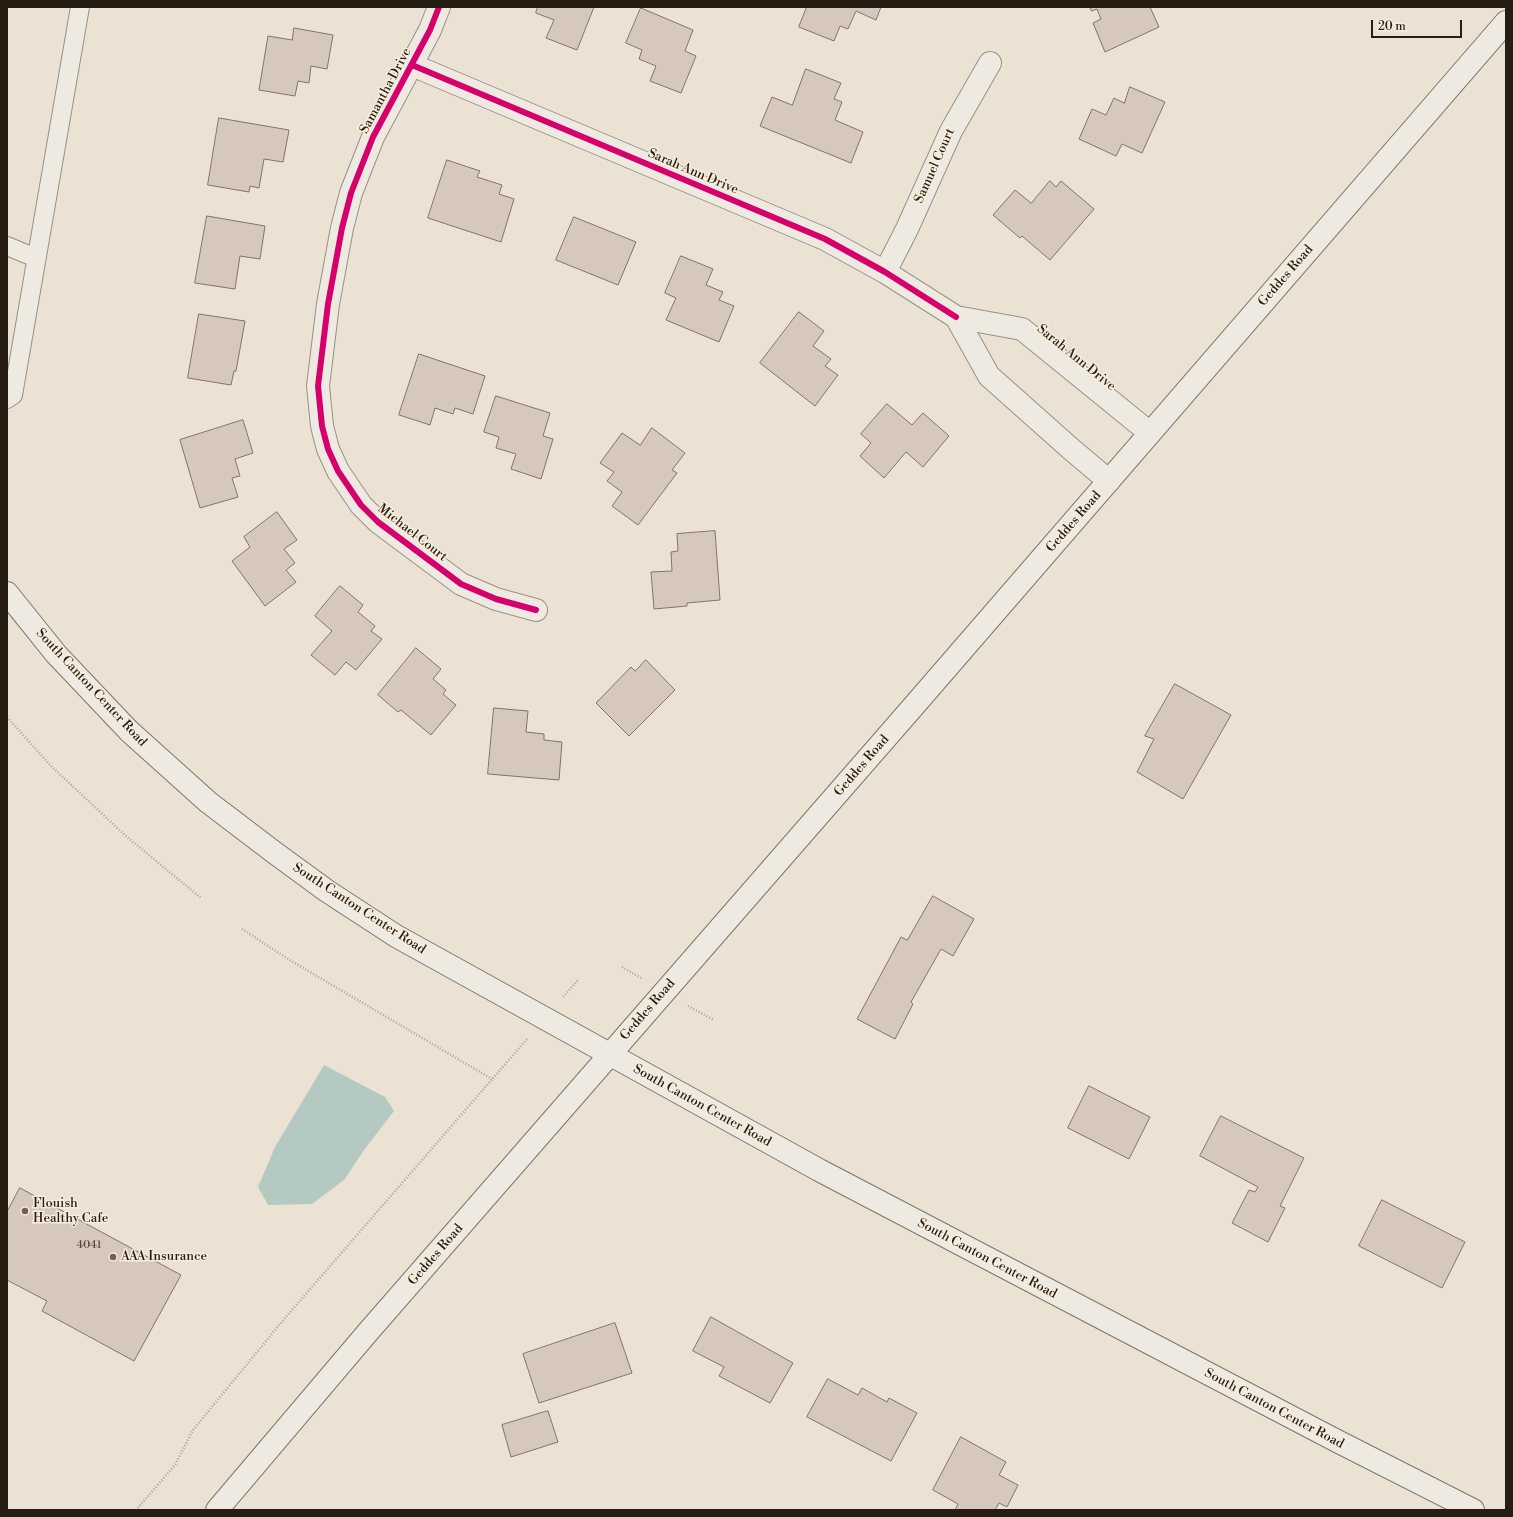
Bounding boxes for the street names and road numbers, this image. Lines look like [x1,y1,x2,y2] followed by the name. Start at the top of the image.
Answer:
[357,46,415,136] street label: Samantha Drive
[912,126,958,206] street label: Samuel Court
[645,146,741,198] street label: Sarah Ann Drive
[1255,242,1317,310] street label: Geddes Road
[1033,321,1119,395] street label: Sarah Ann Drive
[1043,488,1105,556] street label: Geddes Road
[374,501,450,565] street label: Michael Court
[32,626,150,750] street label: South Canton Center Road
[831,732,893,800] street label: Geddes Road
[290,860,428,958] street label: South Canton Center Road
[617,976,679,1044] street label: Geddes Road
[630,1061,774,1151] street label: South Canton Center Road
[915,1216,1059,1302] street label: South Canton Center Road
[405,1221,467,1289] street label: Geddes Road
[1202,1366,1346,1452] street label: South Canton Center Road

